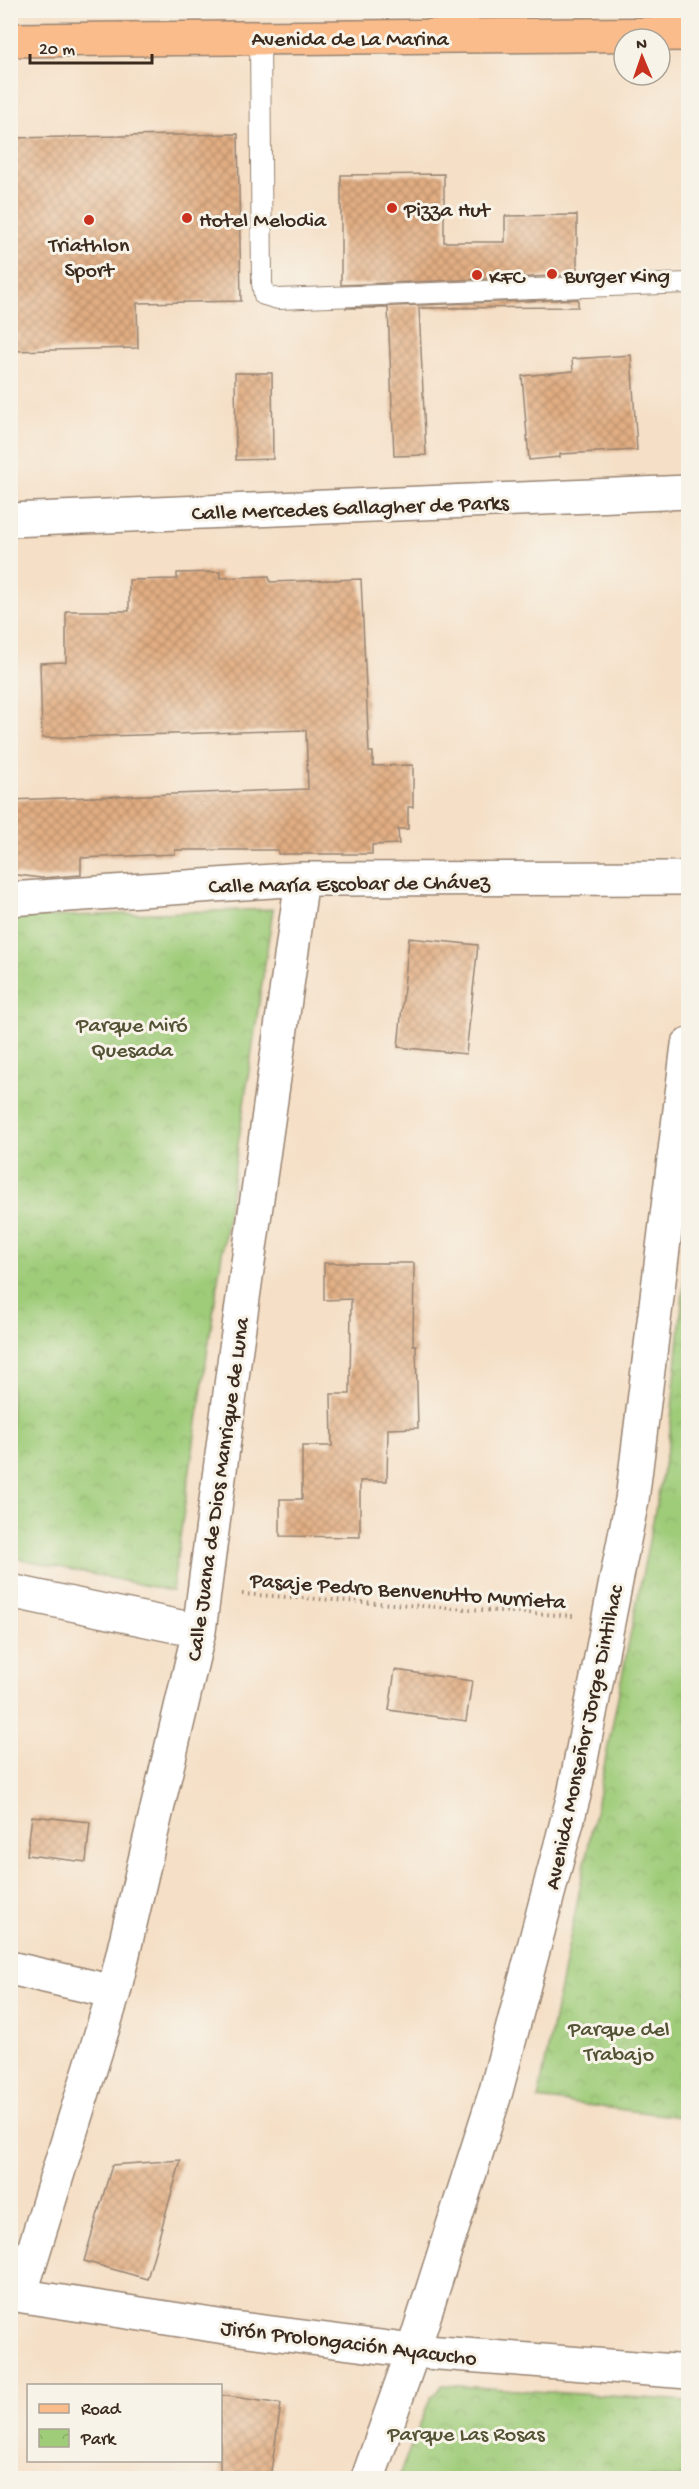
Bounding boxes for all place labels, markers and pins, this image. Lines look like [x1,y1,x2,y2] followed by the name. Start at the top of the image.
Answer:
[403,199,492,225] place label: Pizza Hut
[385,201,399,215] marker: Pizza Hut
[199,209,327,235] place label: Hotel Melodia
[180,211,194,225] marker: Hotel Melodia
[82,213,96,227] marker: Triathlon Sport
[47,234,130,285] place label: Triathlon Sport
[563,265,670,291] place label: Burger King
[489,266,526,292] place label: KFC
[545,267,559,281] marker: Burger King
[470,268,484,282] marker: KFC

